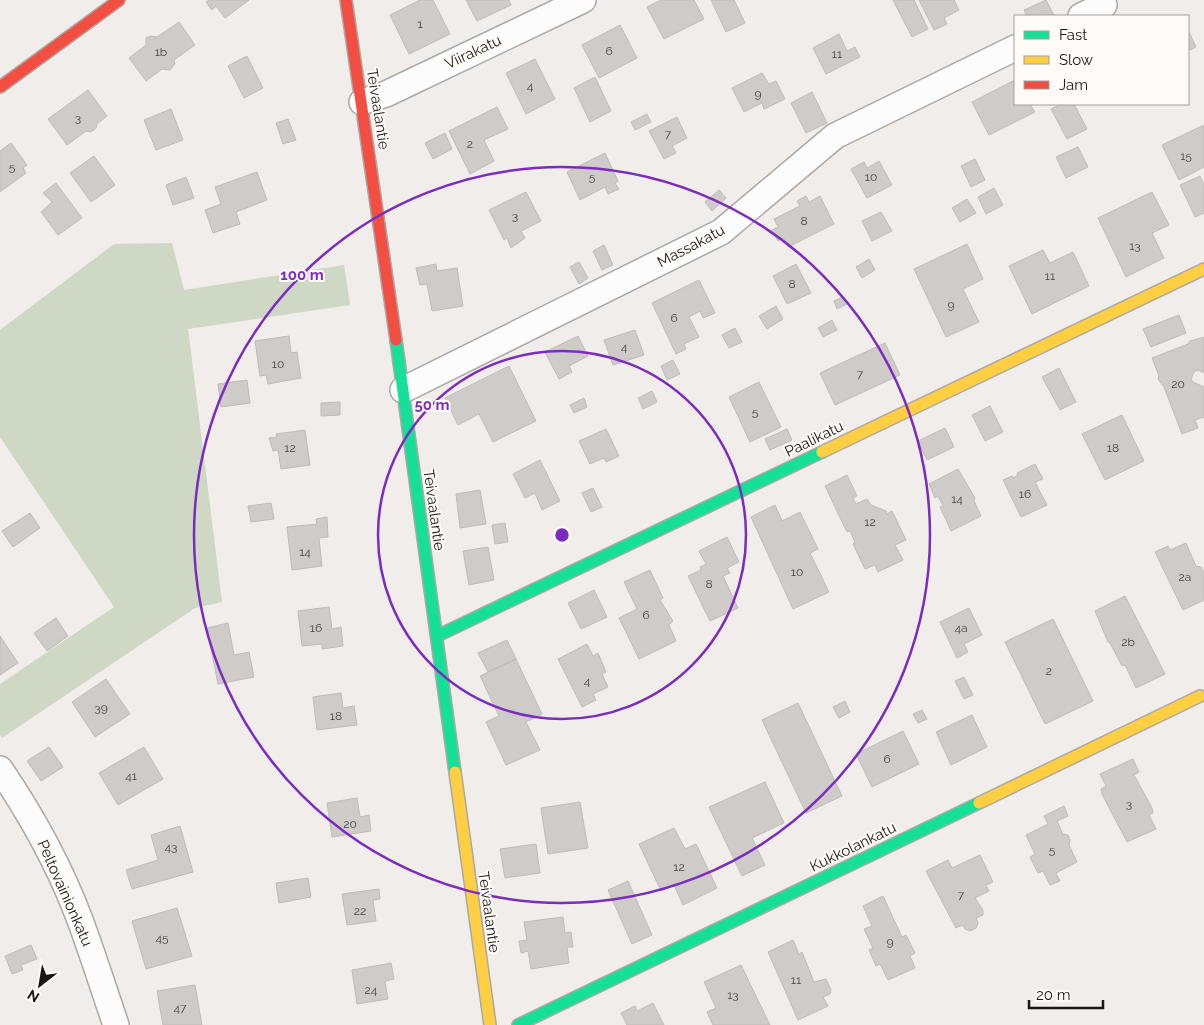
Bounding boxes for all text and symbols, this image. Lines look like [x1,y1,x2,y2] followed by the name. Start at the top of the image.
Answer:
[1014,15,1189,105] legend
[417,17,423,31] house number: 1
[1059,26,1087,44] text: Fast
[442,31,504,73] street label: Viirakatu
[605,44,613,58] house number: 6
[155,45,167,59] house number: 1b
[832,47,842,61] house number: 11
[1059,51,1093,69] text: Slow
[363,67,393,151] street label: Teivaalantie
[1059,76,1088,94] text: Jam
[527,79,534,93] house number: 4
[754,87,762,101] house number: 9
[75,111,81,125] house number: 3
[665,127,672,141] house number: 7
[467,137,473,151] house number: 2
[1180,149,1192,163] house number: 15
[9,160,16,174] house number: 5
[589,170,596,184] house number: 5
[865,170,877,184] house number: 10
[512,209,518,223] house number: 3
[800,214,808,228] house number: 8
[654,221,728,271] street label: Massakatu
[1129,239,1141,253] house number: 13
[280,266,324,284] text: 100 m
[1045,269,1055,283] house number: 11
[788,277,796,291] house number: 8
[947,298,955,312] house number: 9
[670,311,678,325] house number: 6
[621,340,628,354] house number: 4
[272,357,284,371] house number: 10
[857,367,864,381] house number: 7
[1171,377,1185,391] house number: 20
[414,396,450,414] text: 50 m
[752,405,759,419] house number: 5
[782,417,846,461] street label: Paalikatu
[284,441,296,455] house number: 12
[1107,441,1119,455] house number: 18
[419,468,449,552] street label: Teivaalantie
[1019,487,1031,501] house number: 16
[951,492,963,506] house number: 14
[864,515,876,529] house number: 12
[553,526,571,544] centre of rings
[299,545,311,559] house number: 14
[791,565,803,579] house number: 10
[1179,570,1191,584] house number: 2a
[705,577,713,591] house number: 8
[642,608,650,622] house number: 6
[310,621,322,635] house number: 16
[954,621,968,635] house number: 4a
[1121,635,1135,649] house number: 2b
[1046,664,1052,678] house number: 2
[584,674,591,688] house number: 4
[94,701,108,715] house number: 39
[330,709,342,723] house number: 18
[883,752,891,766] house number: 6
[125,769,137,783] house number: 41
[1126,797,1132,811] house number: 3
[343,817,357,831] house number: 20
[807,818,899,876] street label: Kukkolankatu
[33,837,97,949] street label: Peltovainionkatu
[165,840,177,854] house number: 43
[1049,843,1056,857] house number: 5
[673,860,685,874] house number: 12
[474,870,504,954] street label: Teivaalantie
[958,888,965,902] house number: 7
[354,904,366,918] house number: 22
[155,931,169,945] house number: 45
[886,935,894,949] house number: 9
[15,960,65,1010] north arrow
[791,973,801,987] house number: 11
[1029,978,1103,1010] scale bar
[365,983,378,997] house number: 24
[1036,986,1071,1004] text: 20 m
[25,987,42,1006] text: N
[727,988,739,1002] house number: 13
[174,1001,187,1015] house number: 47

